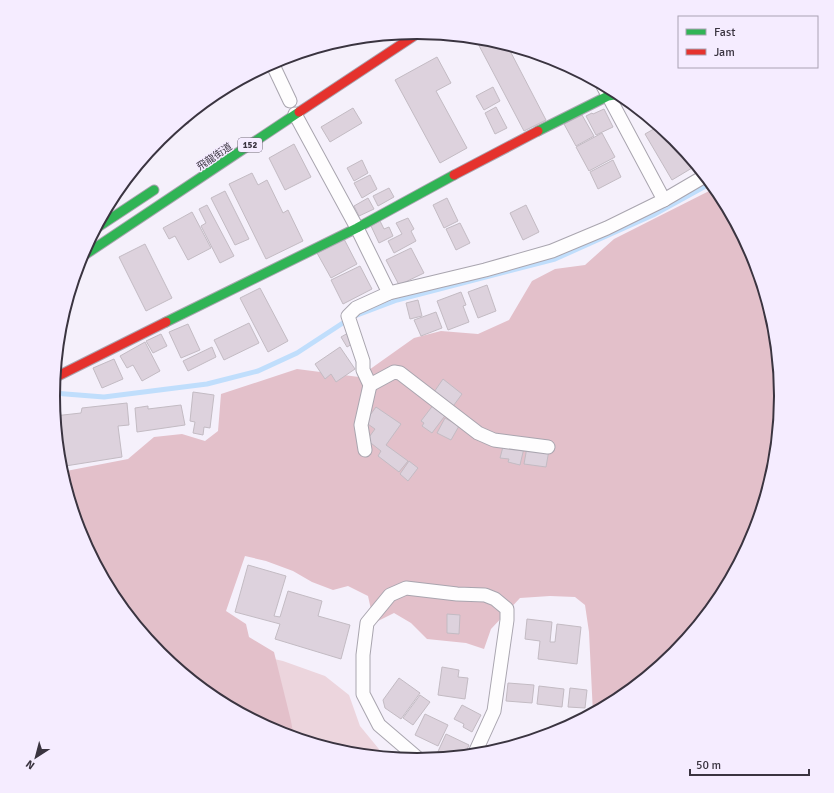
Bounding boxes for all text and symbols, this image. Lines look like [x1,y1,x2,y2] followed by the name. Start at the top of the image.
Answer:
[678,16,818,68] legend
[714,25,735,40] text: Fast
[714,45,735,60] text: Jam
[238,138,262,152] road number: 152
[195,141,234,173] street label: 飛龍街道
[16,737,56,777] north arrow
[690,751,809,777] scale bar
[23,757,37,772] text: N
[696,758,721,773] text: 50 m

